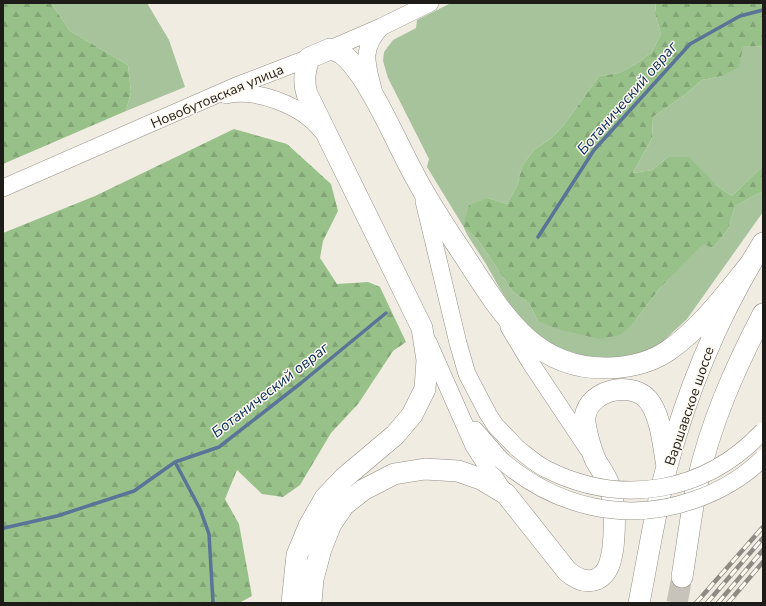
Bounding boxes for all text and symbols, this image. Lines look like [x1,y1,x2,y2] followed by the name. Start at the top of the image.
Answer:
[572,37,682,159] water label: Ботанический овраг
[148,60,287,133] street label: Новобутовская улица
[207,338,333,442] water label: Ботанический овраг
[660,344,719,468] street label: Варшавское шоссе

